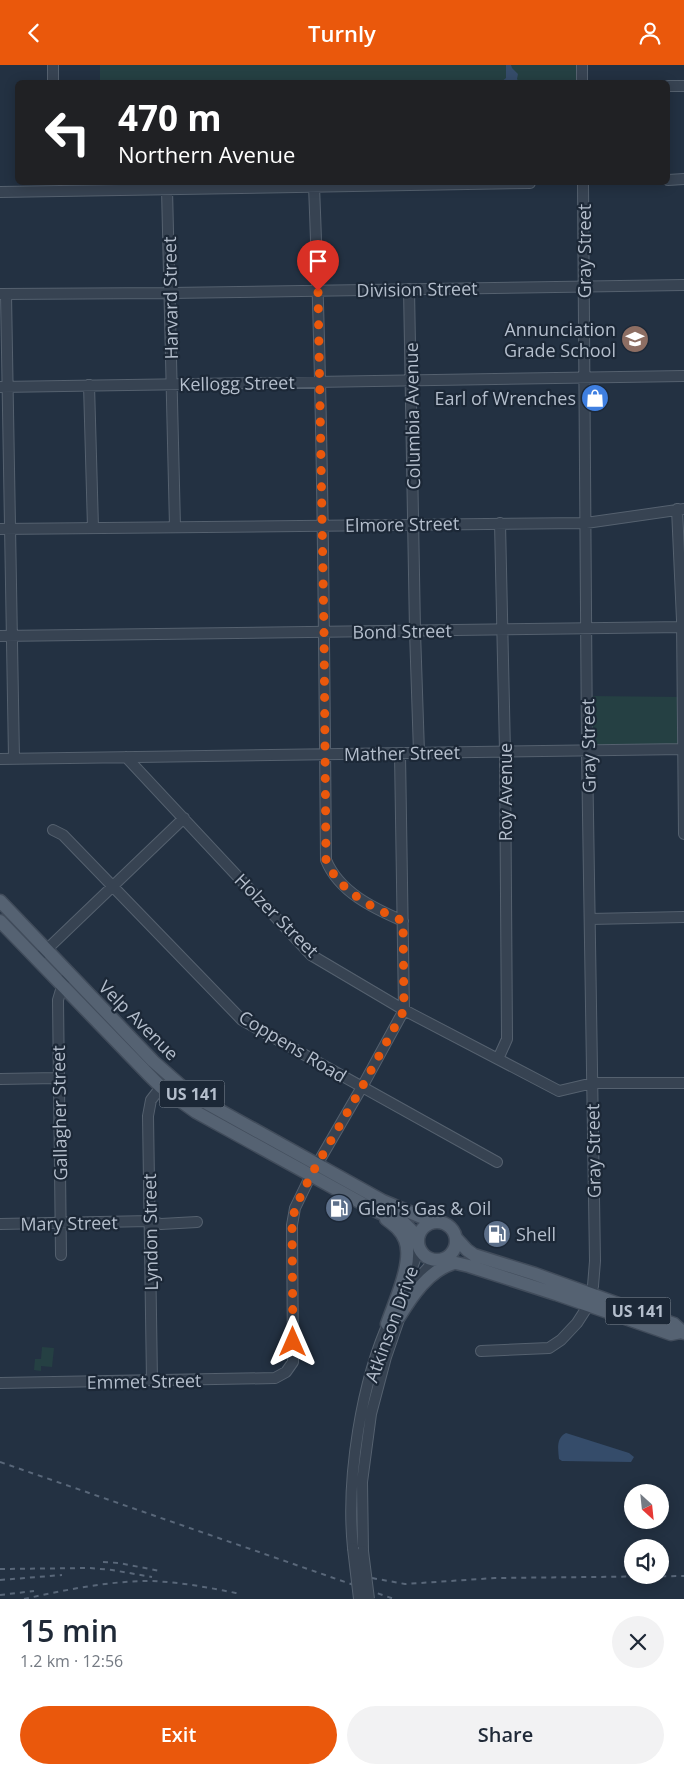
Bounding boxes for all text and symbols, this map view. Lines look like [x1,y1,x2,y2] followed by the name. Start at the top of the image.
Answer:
[308,18,376,48] text: Turnly
[20,19,48,47] icon: back
[636,19,664,47] icon: person
[118,94,222,141] text: 470 m
[35,100,100,165] icon: left
[118,139,295,169] text: Northern Avenue
[572,204,596,298] street label: Gray Street
[157,236,183,360] street label: Harvard Street
[297,240,339,291] pin
[304,247,332,275] icon: arrive
[356,276,478,302] street label: Division Street
[504,317,616,362] place label: Annunciation Grade School
[620,324,650,354] school or university icon: Annunciation Grade School
[399,342,425,490] street label: Columbia Avenue
[179,370,295,396] street label: Kellogg Street
[580,383,610,413] shop icon: Earl of Wrenches
[434,386,576,410] place label: Earl of Wrenches
[345,511,459,537] street label: Elmore Street
[352,618,452,644] street label: Bond Street
[575,699,601,793] street label: Gray Street
[344,740,460,766] street label: Mather Street
[493,743,517,841] street label: Roy Avenue
[230,868,324,962] street label: Holzer Street
[94,975,184,1065] street label: Velp Avenue
[235,1004,351,1088] street label: Coppens Road
[46,1045,72,1181] street label: Gallagher Street
[160,1081,224,1107] road number: US 141
[580,1104,606,1198] street label: Gray Street
[137,1173,163,1291] street label: Lyndon Street
[324,1193,354,1223] fuel station icon: Glen's Gas & Oil
[358,1196,491,1220] place label: Glen's Gas & Oil
[20,1210,118,1236] street label: Mary Street
[482,1219,512,1249] fuel station icon: Shell
[516,1222,556,1246] place label: Shell
[359,1263,423,1385] street label: Atkinson Drive
[606,1297,670,1325] road number: US 141
[266,1315,318,1367] position arrow
[86,1368,202,1394] street label: Emmet Street
[624,1484,669,1529] north arrow
[624,1484,669,1584] map controls
[624,1539,669,1584] button: sound
[20,1610,118,1651] text: 15 min
[612,1616,664,1668] button: close
[20,1650,123,1672] text: 1.2 km · 12:56
[20,1706,337,1764] button: Exit
[347,1706,664,1764] button: Share

